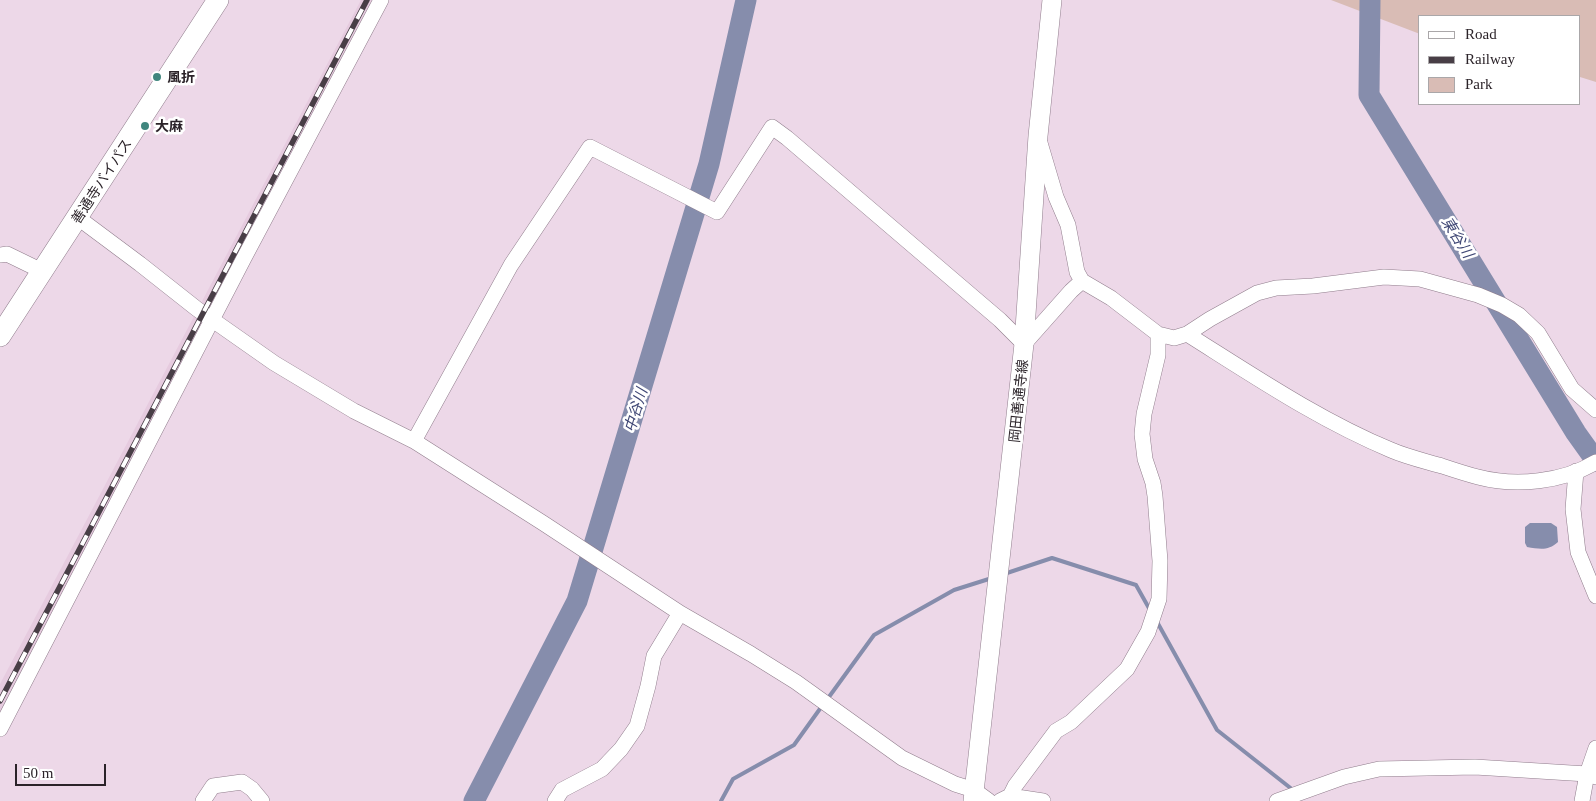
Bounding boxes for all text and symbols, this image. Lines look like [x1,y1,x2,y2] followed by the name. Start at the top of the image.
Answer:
[1418,15,1581,105] legend
[1465,26,1497,42] text: Road
[1465,51,1515,67] text: Railway
[167,69,195,85] place label: 風折
[151,71,163,83] marker: 風折
[1465,76,1493,92] text: Park
[155,118,183,134] place label: 大麻
[139,120,151,132] marker: 大麻
[67,135,135,227] street label: 善通寺バイパス
[1438,213,1478,261] water label: 東谷川
[1005,358,1031,444] street label: 岡田善通寺線
[620,386,650,434] water label: 中谷川
[18,754,109,786] scale bar
[23,765,53,781] text: 50 m

